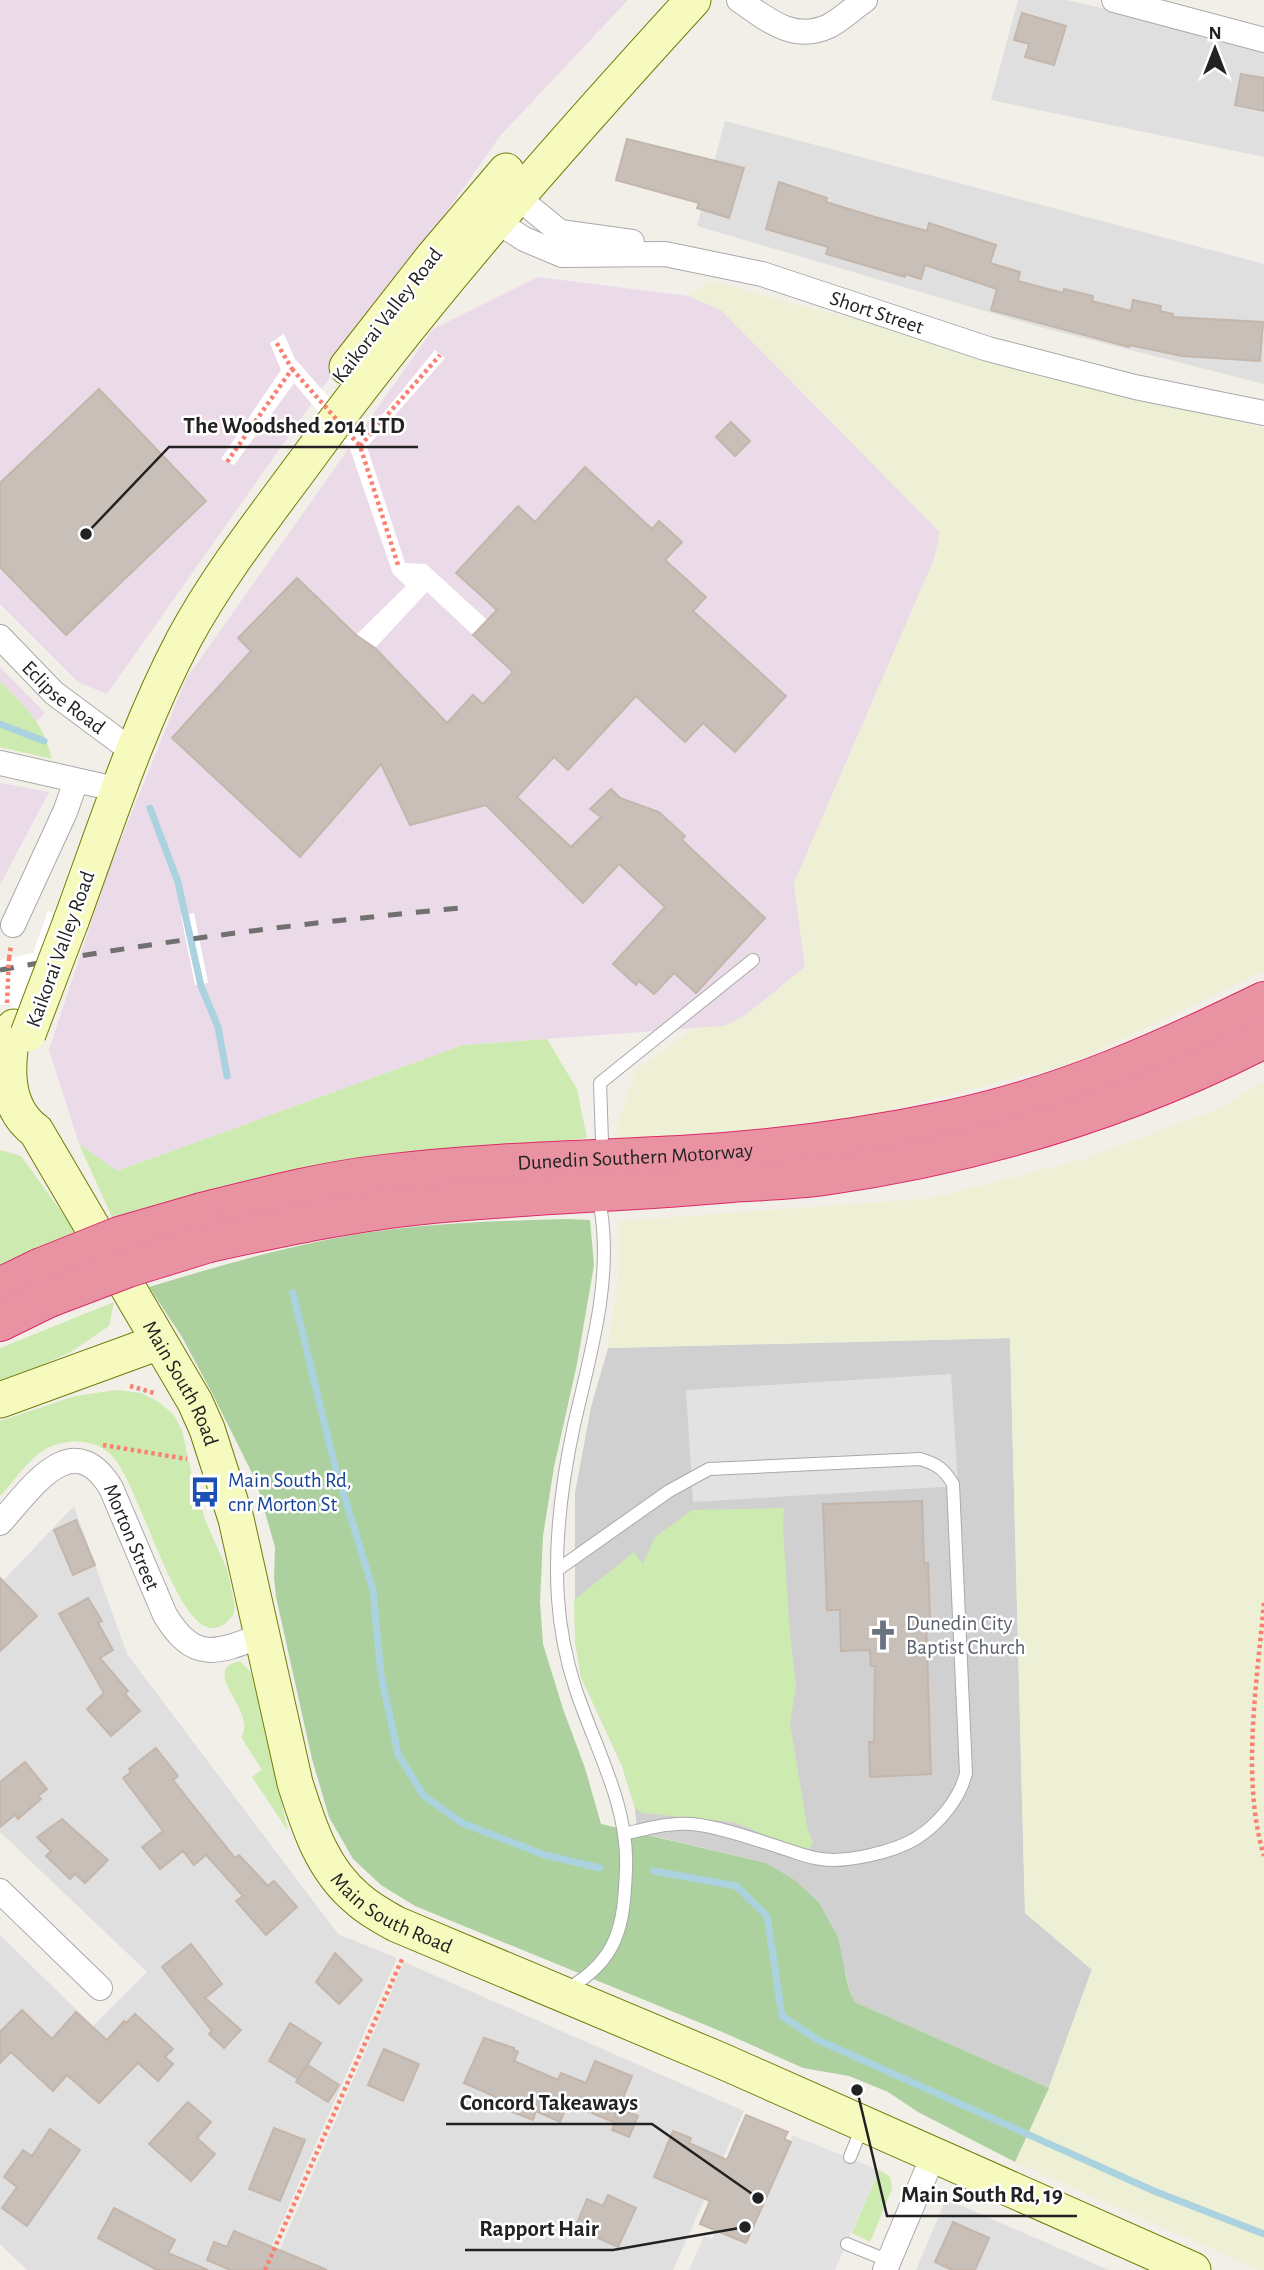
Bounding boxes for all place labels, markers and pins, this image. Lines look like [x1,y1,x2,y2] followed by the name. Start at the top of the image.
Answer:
[169,403,418,447] callout: The Woodshed 2014 LTD
[228,1470,352,1515] place label: Main South Rd, cnr Morton St
[188,1475,222,1509] bus stop icon: Main South Rd, cnr Morton St
[906,1613,1026,1658] place label: Dunedin City Baptist Church
[866,1618,900,1652] church icon: Dunedin City Baptist Church
[446,2080,652,2124] callout: Concord Takeaways
[887,2172,1077,2216] callout: Main South Rd, 19
[465,2206,613,2250] callout: Rapport Hair

